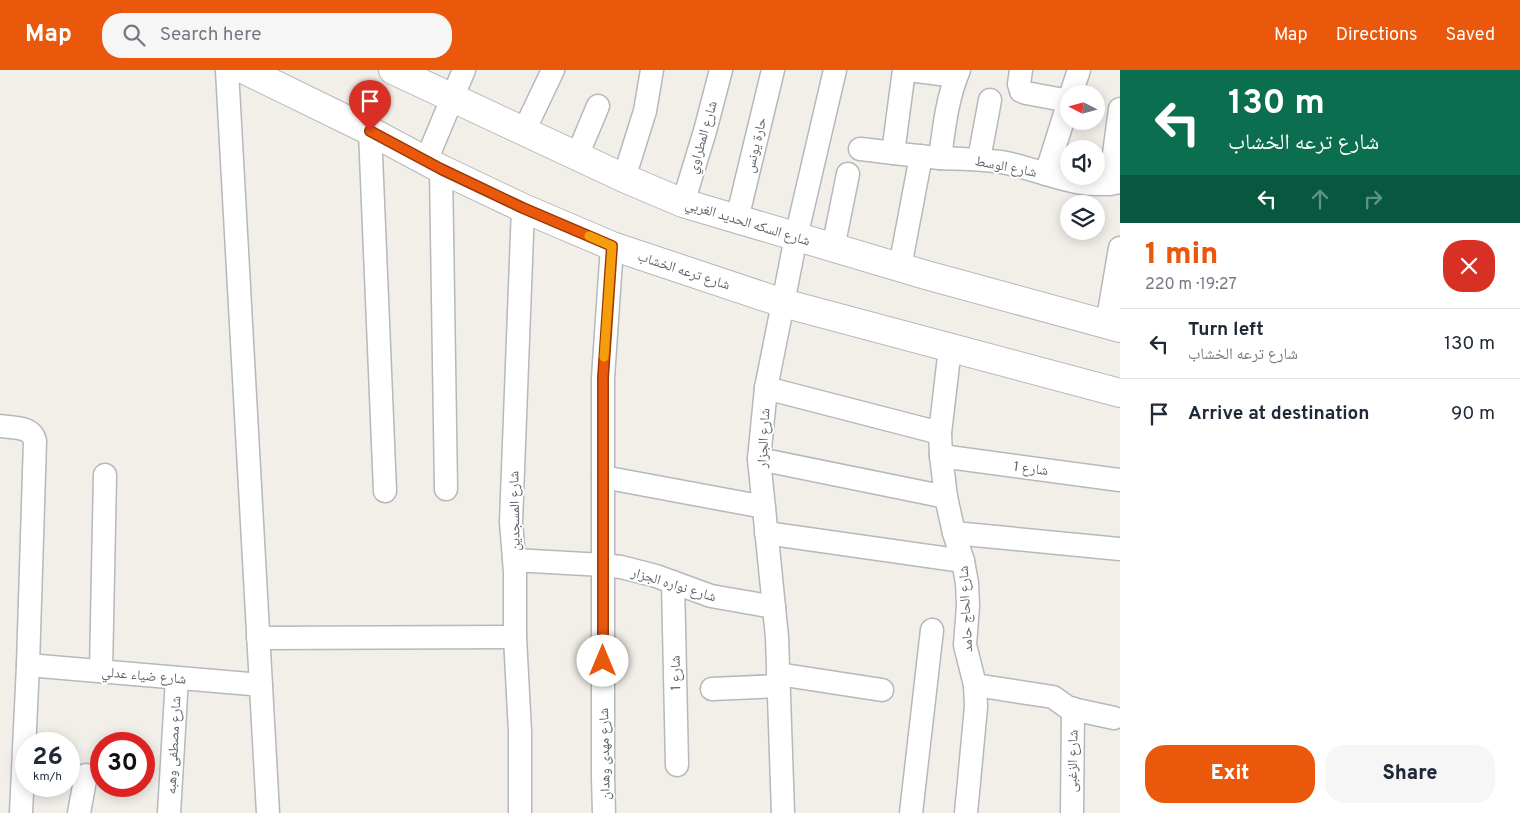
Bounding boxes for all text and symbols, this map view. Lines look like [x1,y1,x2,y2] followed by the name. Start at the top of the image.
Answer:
[102,13,452,58] search box
[25,20,72,50] text: Map
[120,21,148,49] icon: search
[160,23,261,47] text: Search here
[1274,24,1308,47] text: Map
[1336,24,1418,47] text: Directions
[1446,24,1495,47] text: Saved
[349,80,391,131] pin
[1228,82,1325,126] text: 130 m
[1060,85,1105,130] north arrow
[1060,85,1105,240] map controls
[356,87,384,115] icon: arrive
[1145,90,1210,155] icon: left
[685,99,723,176] street label: شارع المطراوي
[742,116,771,175] street label: حارة يونس
[1228,130,1379,157] text: شارع ترعه الخشاب
[1060,140,1105,185] button: sound
[973,153,1038,182] street label: شارع الوسط
[1253,185,1281,213] icon: left
[1306,185,1334,213] icon: ahead
[1359,185,1387,213] icon: right
[1060,195,1105,240] button: layers
[683,196,812,252] street label: شارع السكه الحديد الغربي
[1145,237,1218,274] text: 1 min
[1443,240,1495,292] button: close
[635,248,732,294] street label: شارع ترعه الخشاب
[1145,275,1237,295] text: 220 m · 19:27
[1188,318,1264,342] text: Turn left
[1145,330,1173,358] icon: left
[1444,332,1495,356] text: 130 m
[1188,345,1298,365] text: شارع ترعه الخشاب
[1145,400,1173,428] icon: arrive
[1188,402,1369,426] text: Arrive at destination
[1451,402,1495,426] text: 90 m
[754,408,775,469] street label: شارع الجزار
[1012,459,1049,480] street label: شارع 1
[506,471,525,551] street label: شارع المسجدين
[628,564,718,606] street label: شارع نواره الجزار
[956,565,977,653] street label: شارع الحاج حامد
[576,634,628,686] position arrow
[668,655,685,691] street label: شارع 1
[101,664,187,690] street label: شارع ضياء عدلي
[163,695,186,795] street label: شارع مصطفى وهبه
[596,708,615,800] street label: شارع مهدى وهدان
[1064,730,1083,792] street label: شارع الزغبى
[90,732,155,797] speed limit sign: 30
[32,742,63,774] text: 26
[1145,745,1315,803] button: Exit
[1325,745,1495,803] button: Share
[33,769,62,785] text: km/h

